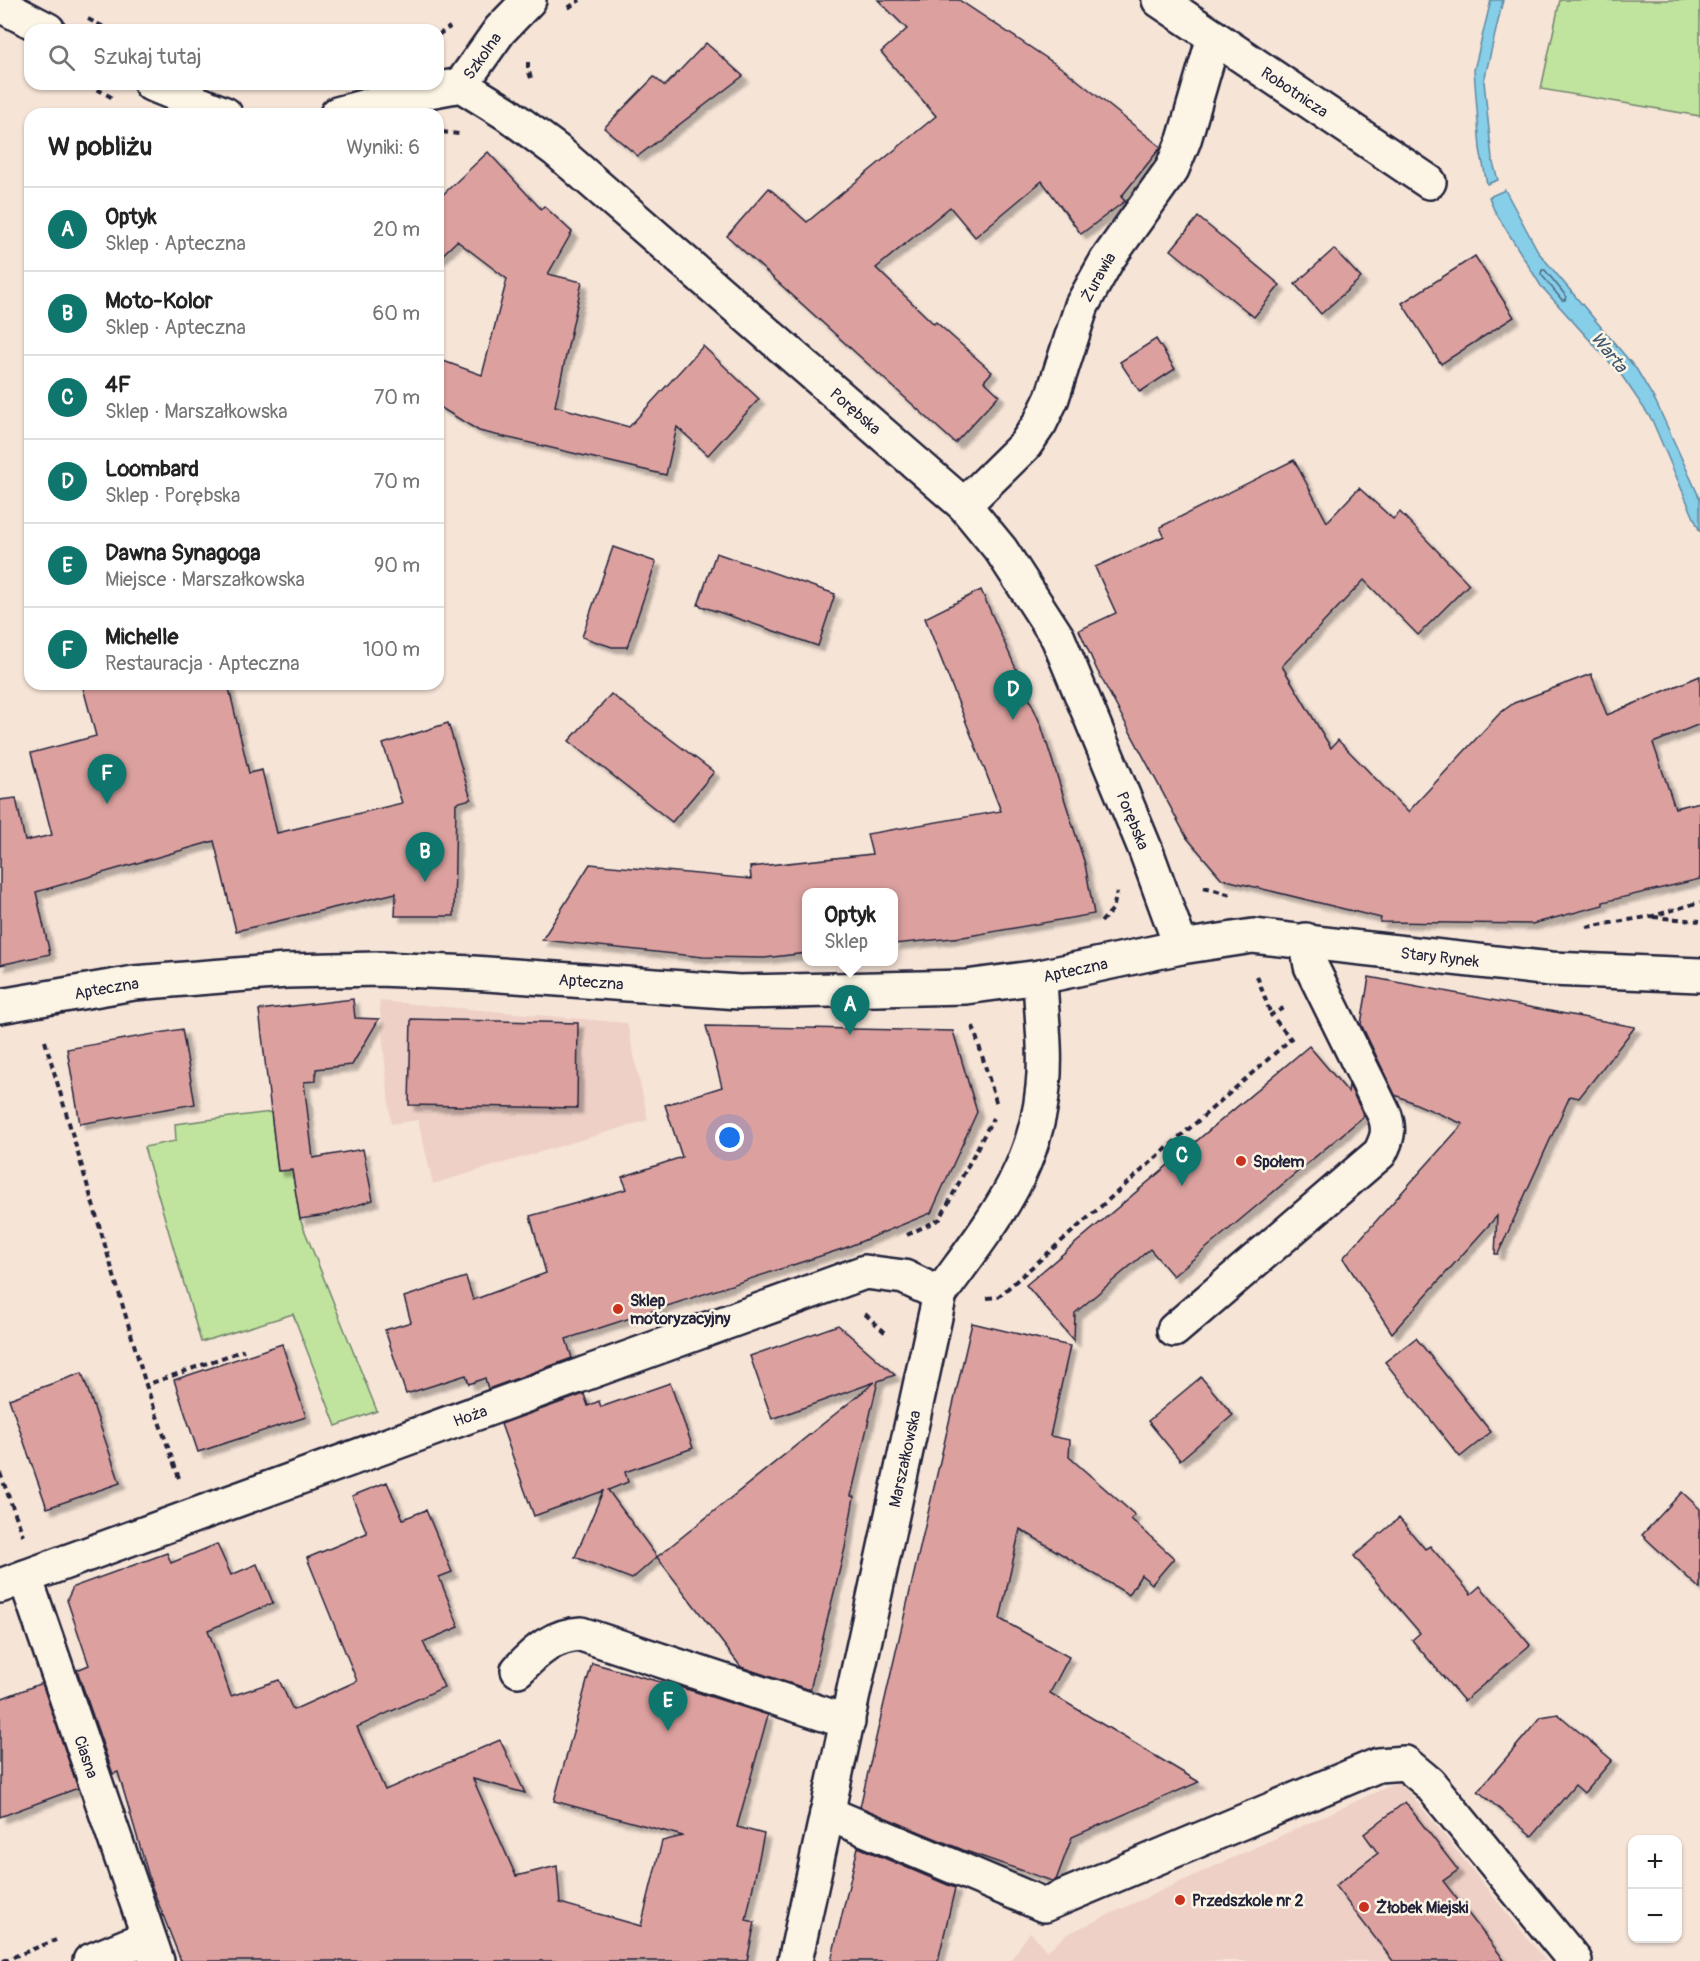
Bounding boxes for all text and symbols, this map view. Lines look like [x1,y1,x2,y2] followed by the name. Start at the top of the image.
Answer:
[24,24,444,90] search box
[459,29,506,84] street label: Szkolna
[45,41,78,74] icon: search
[93,43,202,71] text: Szukaj tutaj
[1257,63,1332,122] street label: Robotnicza
[48,131,152,163] text: W pobliżu
[346,135,420,160] text: Wyniki: 6
[105,203,157,231] text: Optyk
[61,217,74,242] text: A
[373,217,420,242] text: 20 m
[105,231,246,256] text: Sklep · Apteczna
[1077,248,1120,306] street label: Żurawia
[105,287,213,315] text: Moto-Kolor
[62,301,73,326] text: B
[373,301,420,326] text: 60 m
[105,315,246,340] text: Sklep · Apteczna
[1585,327,1633,379] water label: Warta
[105,371,131,399] text: 4F
[826,384,885,439] street label: Porębska
[61,385,74,410] text: C
[374,385,420,410] text: 70 m
[105,399,288,424] text: Sklep · Marszałkowska
[105,455,199,483] text: Loombard
[61,469,74,494] text: D
[374,469,420,494] text: 70 m
[105,483,240,508] text: Sklep · Porębska
[105,539,260,567] text: Dawna Synagoga
[62,553,73,578] text: E
[374,553,420,578] text: 90 m
[105,567,305,592] text: Miejsce · Marszałkowska
[105,623,178,651] text: Michelle
[61,637,74,662] text: F
[363,637,420,662] text: 100 m
[105,651,300,676] text: Restauracja · Apteczna
[994,670,1032,720] pin: D
[88,754,126,804] pin: F
[1112,789,1153,853] street label: Porębska
[406,832,444,882] pin: B
[802,888,898,966] popup
[824,901,876,929] text: Optyk
[824,929,868,954] text: Sklep
[1399,943,1480,972] street label: Stary Rynek
[1041,954,1109,987] street label: Apteczna
[558,970,624,995] street label: Apteczna
[73,974,140,1004] street label: Apteczna
[830,986,870,1035] pin: A
[715,1123,744,1152] your location
[1162,1136,1202,1186] pin: C
[1253,1152,1304,1172] place label: Społem
[1234,1154,1248,1168] marker: Społem
[630,1291,731,1329] place label: Sklep motoryzacyjny
[611,1302,625,1316] marker: Sklep motoryzacyjny
[451,1401,490,1432] street label: Hoża
[885,1409,925,1509] street label: Marszałkowska
[648,1682,688,1731] pin: E
[69,1733,102,1781] street label: Ciasna
[1628,1835,1682,1943] map controls
[1628,1835,1682,1889] button: +
[1628,1889,1682,1943] button: −
[1192,1891,1303,1911] place label: Przedszkole nr 2
[1173,1893,1187,1907] marker: Przedszkole nr 2
[1376,1898,1469,1918] place label: Żłobek Miejski
[1357,1900,1371,1914] marker: Żłobek Miejski

